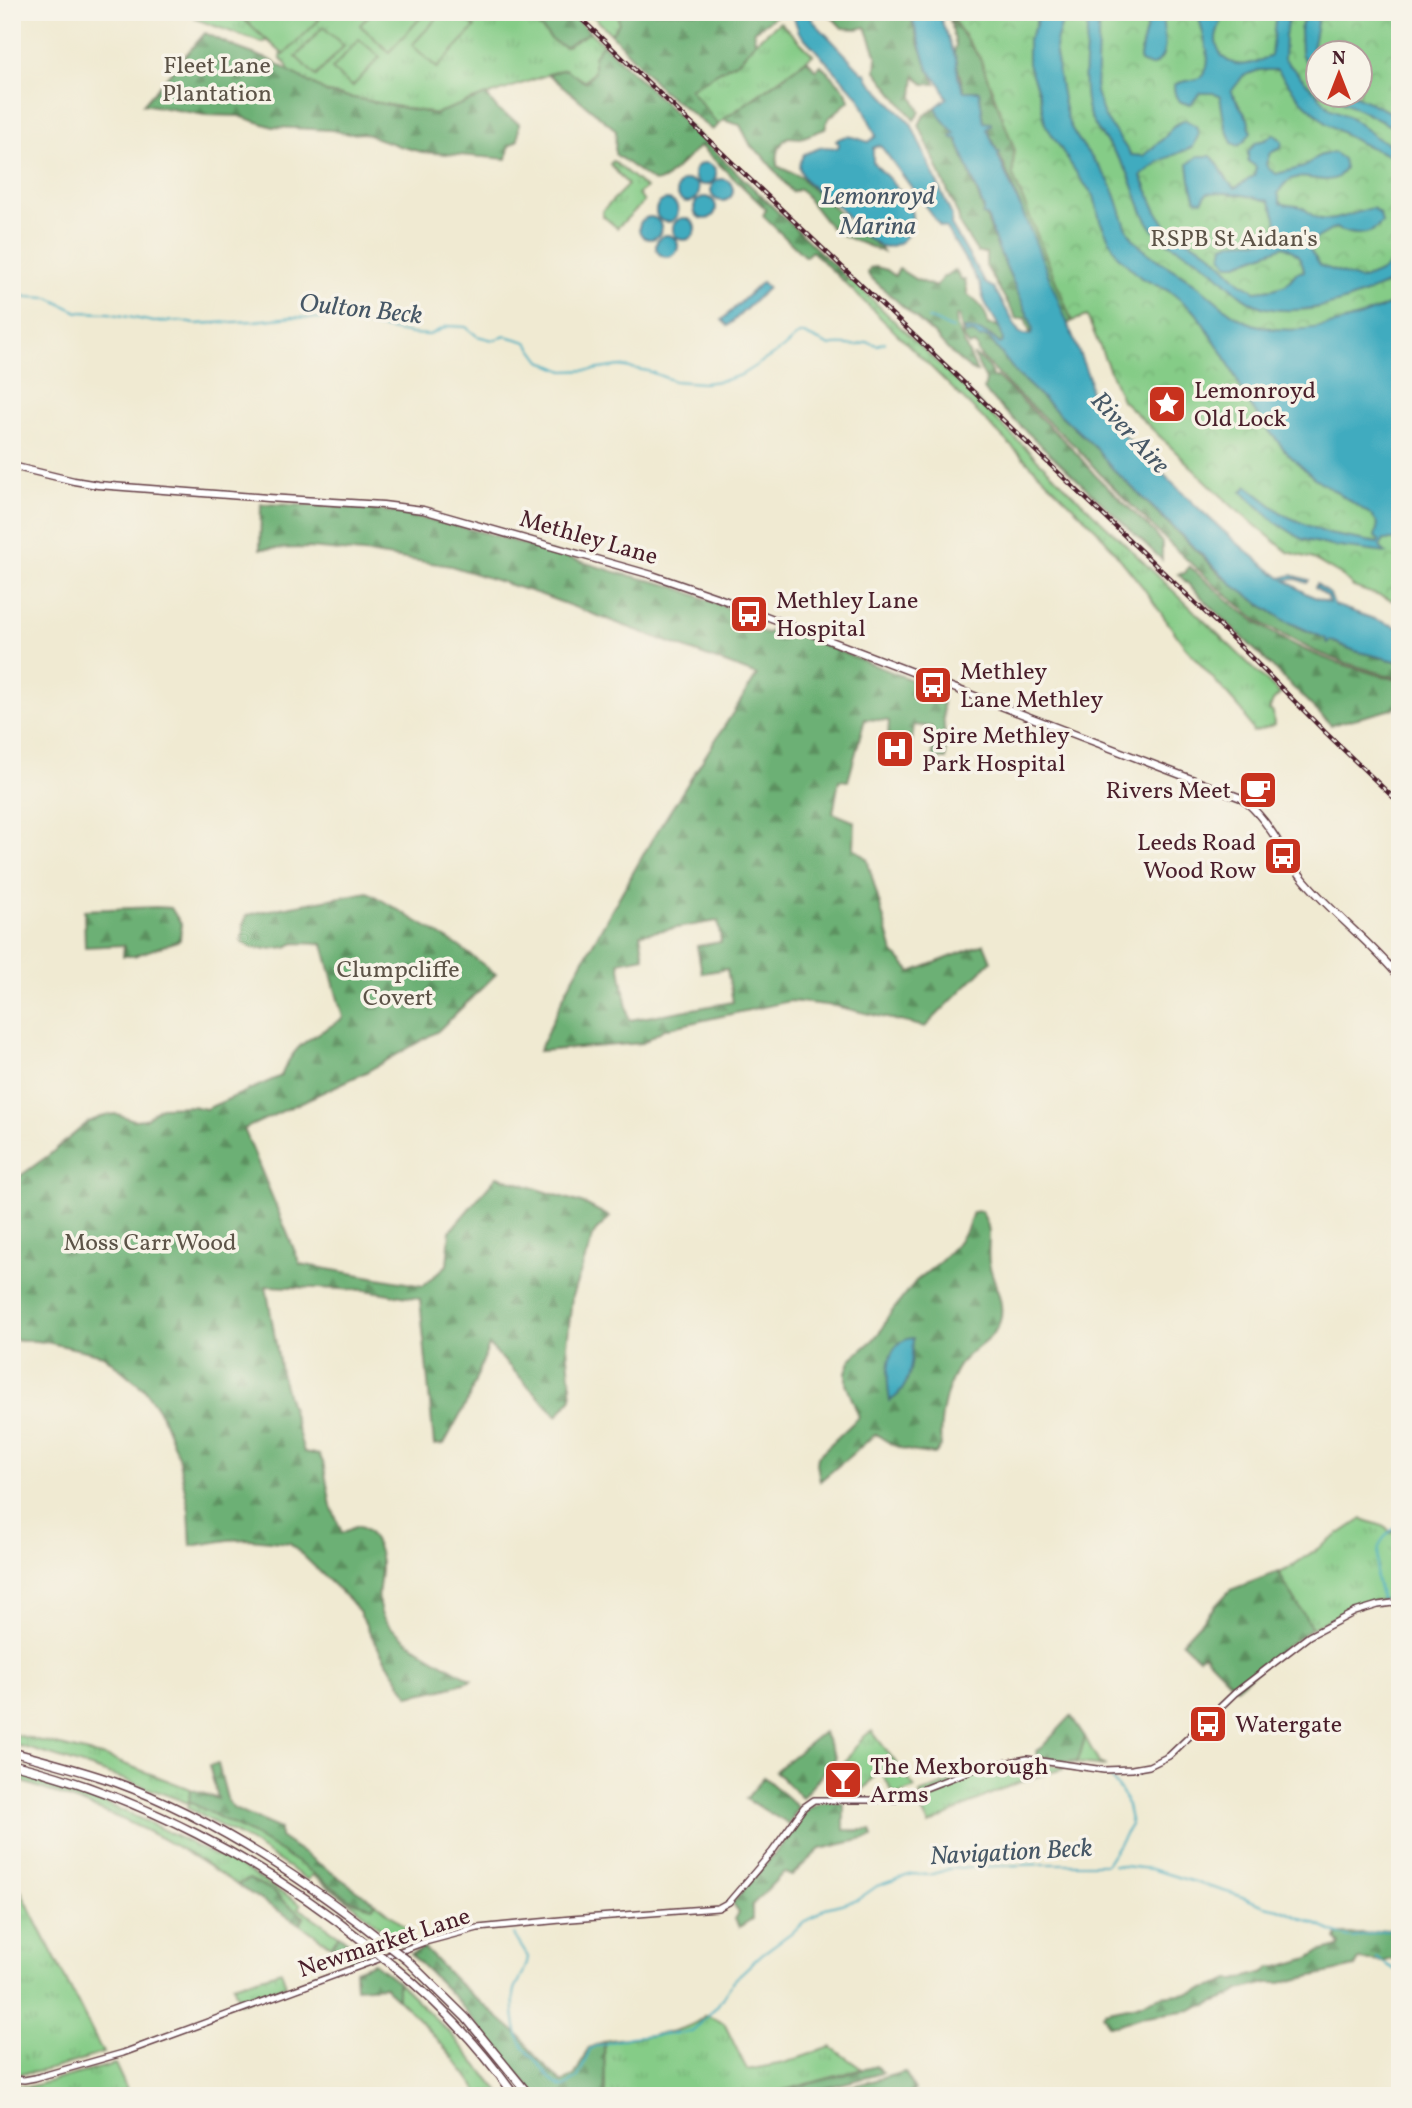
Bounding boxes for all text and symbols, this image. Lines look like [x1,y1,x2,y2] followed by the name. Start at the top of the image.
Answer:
[1304,38,1374,108] north arrow
[1332,46,1346,72] text: N
[162,50,272,112] park label: Fleet Lane Plantation
[821,179,936,245] water label: Lemonroyd Marina
[1150,223,1318,257] park label: RSPB St Aidan's
[297,286,424,334] water label: Oulton Beck
[1194,375,1316,437] place label: Lemonroyd Old Lock
[1146,383,1188,425] place icon: Lemonroyd Old Lock
[1082,384,1178,483] water label: River Aire
[515,503,662,575] street label: Methley Lane
[776,585,918,647] place label: Methley Lane Hospital
[728,593,770,635] bus stop icon: Methley Lane Hospital
[960,656,1103,718] place label: Methley Lane Methley
[912,664,954,706] bus stop icon: Methley Lane Methley
[922,720,1070,782] place label: Spire Methley Park Hospital
[874,728,916,770] hospital icon: Spire Methley Park Hospital
[1237,769,1279,811] cafe icon: Rivers Meet
[1105,775,1231,809] place label: Rivers Meet
[1137,827,1256,889] place label: Leeds Road Wood Row
[1262,835,1304,877] bus stop icon: Leeds Road Wood Row
[336,954,460,1016] park label: Clumpcliffe Covert
[63,1227,237,1261] park label: Moss Carr Wood
[1187,1703,1229,1745] bus stop icon: Watergate
[1235,1709,1342,1743] place label: Watergate
[870,1751,1049,1813] place label: The Mexborough Arms
[822,1759,864,1801] bar icon: The Mexborough Arms
[929,1831,1093,1875] water label: Navigation Beck
[294,1900,475,1988] street label: Newmarket Lane

